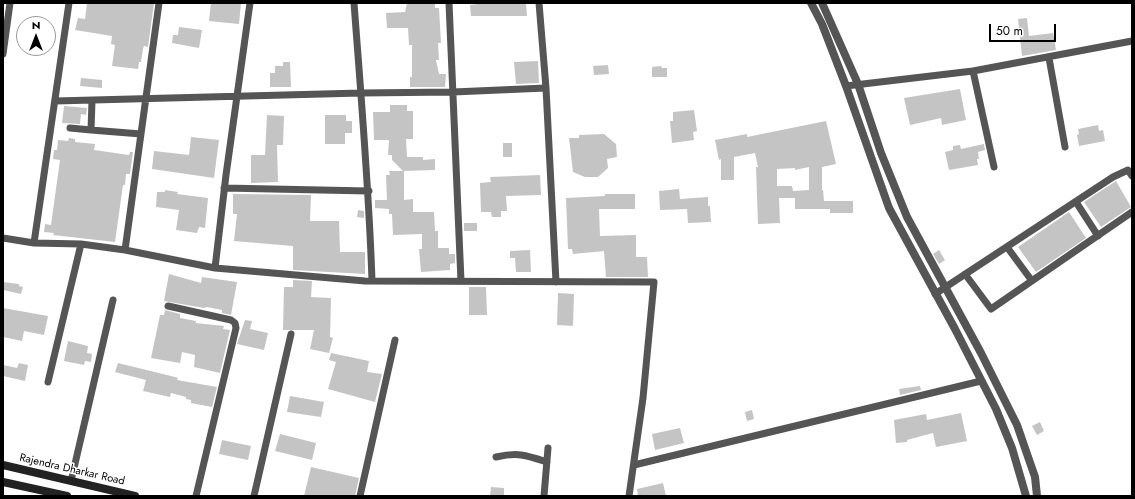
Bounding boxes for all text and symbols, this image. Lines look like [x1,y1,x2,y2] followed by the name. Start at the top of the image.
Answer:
[16,16,56,56] north arrow
[991,16,1058,42] scale bar
[32,17,40,33] text: N
[996,22,1023,40] text: 50 m
[18,451,126,489] street label: Rajendra Dharkar Road

